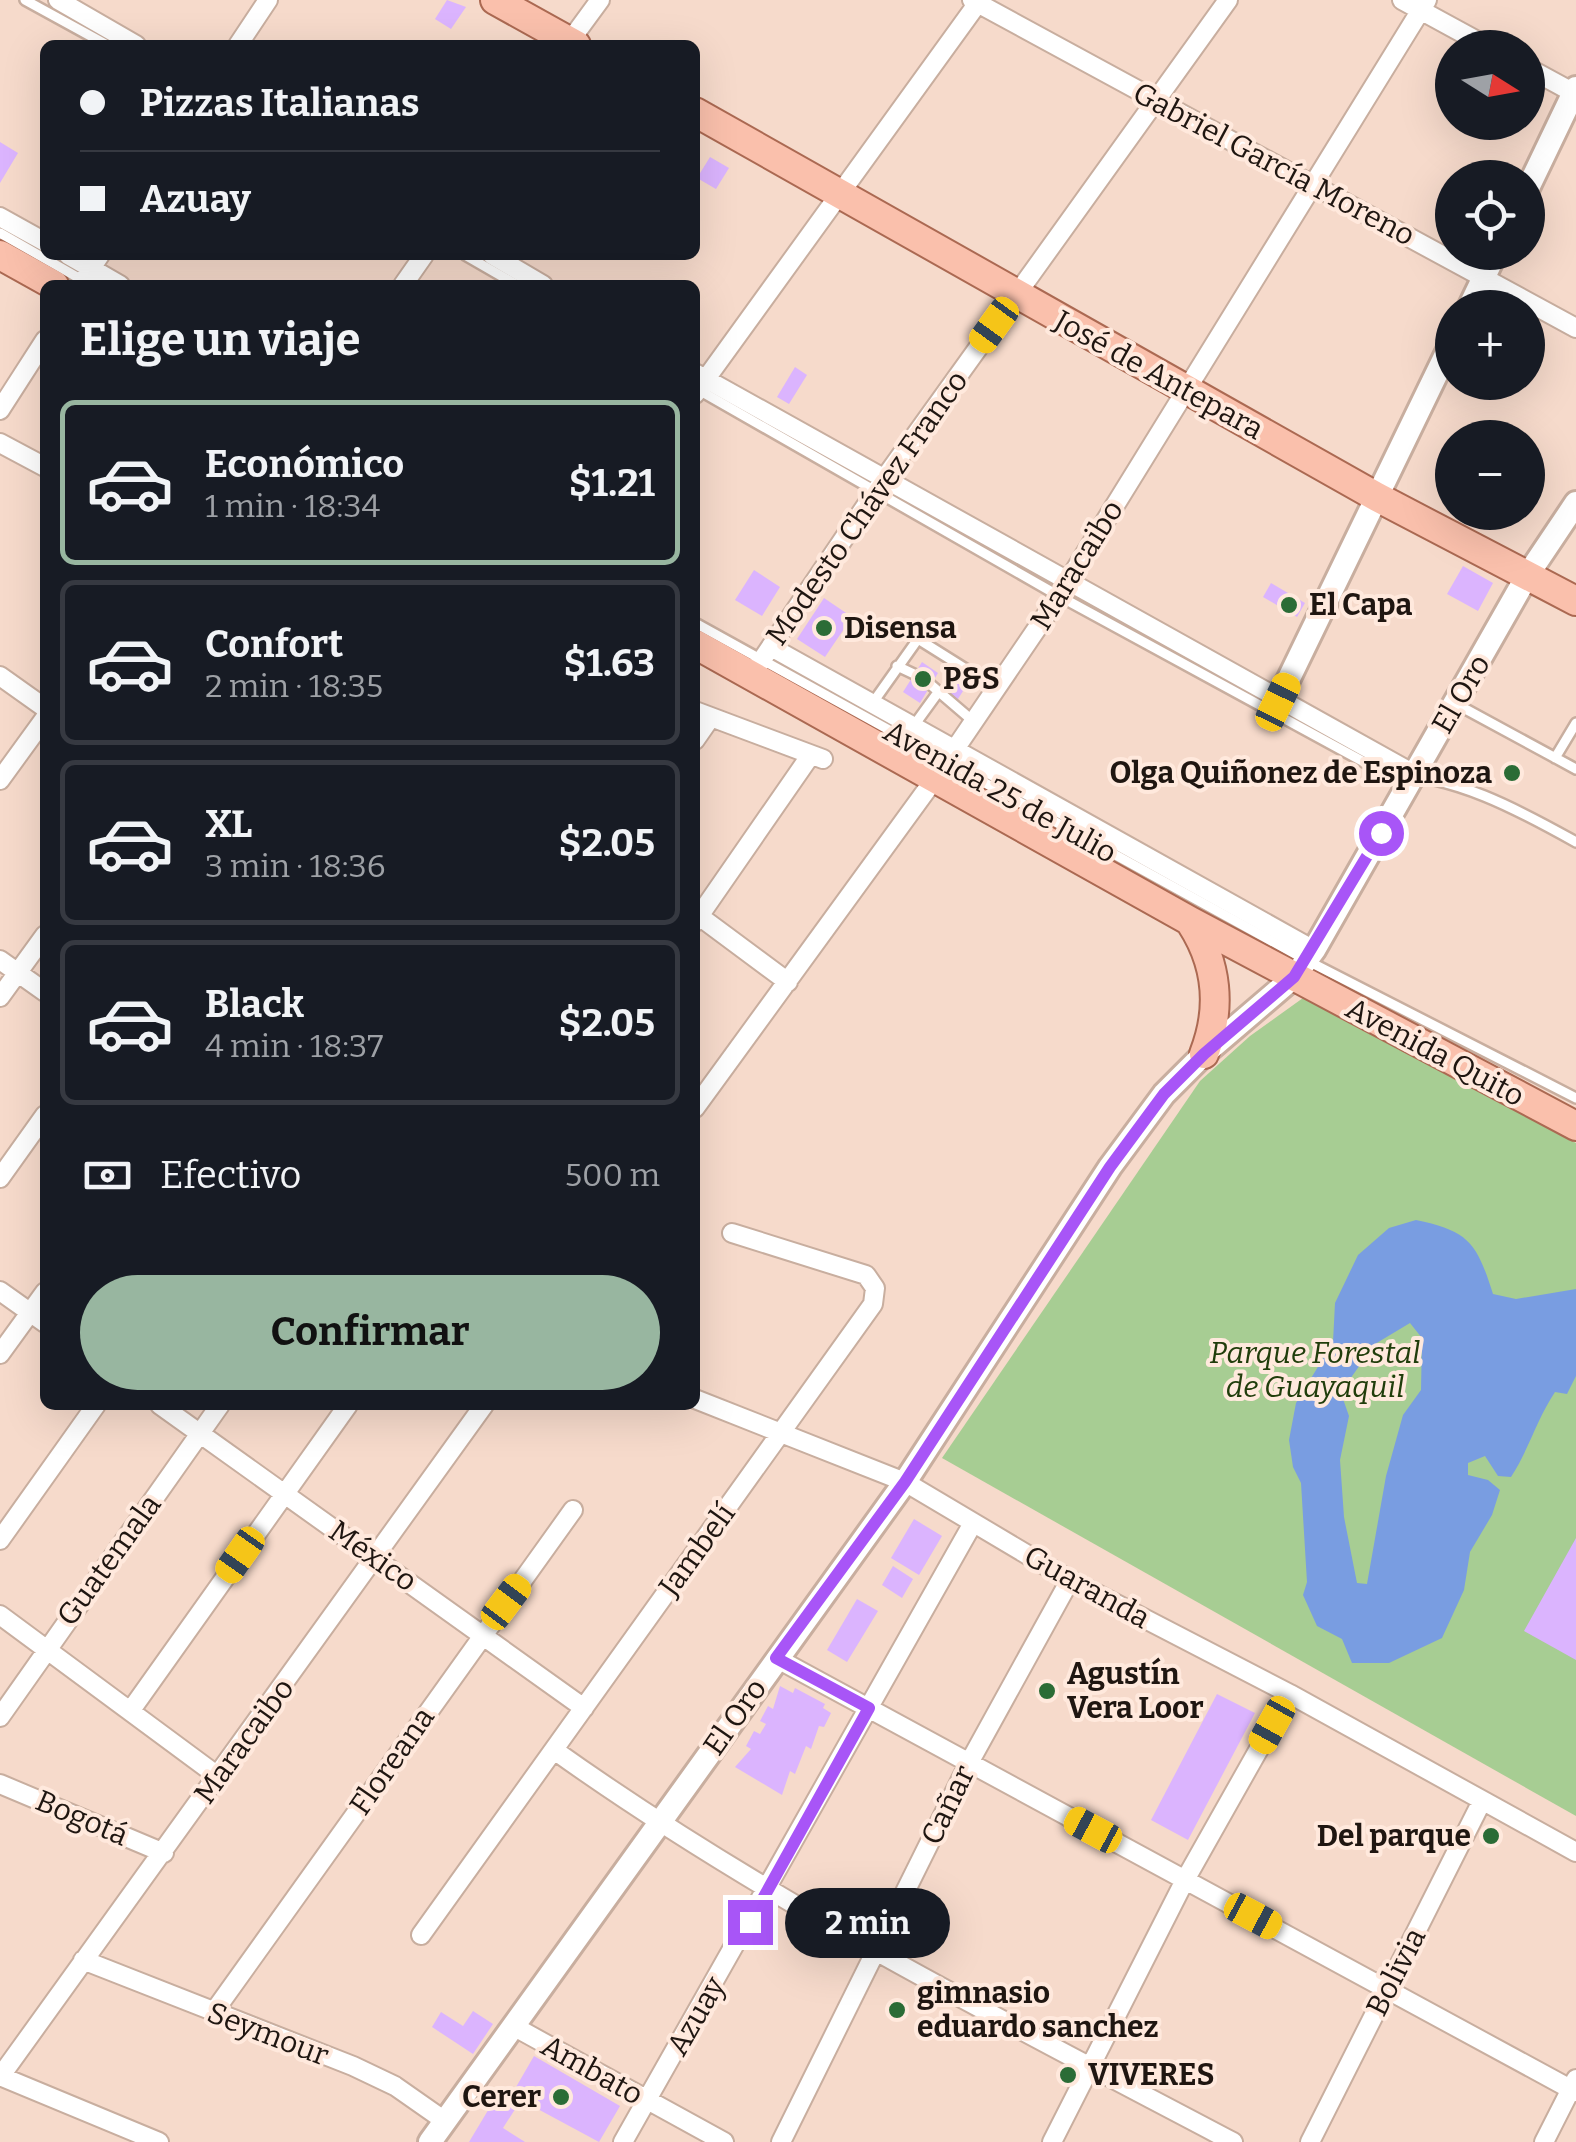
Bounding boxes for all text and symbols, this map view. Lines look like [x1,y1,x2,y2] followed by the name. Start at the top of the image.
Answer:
[1435,30,1545,140] north arrow
[1435,30,1545,530] map controls
[1127,74,1421,254] street label: Gabriel García Moreno
[140,80,419,126] text: Pizzas Italianas
[1435,160,1545,270] button: locate
[140,176,251,222] text: Azuay
[1435,290,1545,400] button: +
[964,292,1024,358] car
[1047,302,1270,447] street label: José de Antepara
[80,313,360,367] text: Elige un viaje
[759,364,975,652] street label: Modesto Chávez Franco
[1435,420,1545,530] button: −
[85,438,175,528] icon: car
[205,441,404,487] text: Económico
[569,460,655,506] text: $1.21
[205,487,380,525] text: 1 min · 18:34
[1023,493,1131,637] street label: Maracaibo
[1309,587,1412,623] place label: El Capa
[1278,594,1300,616] marker: El Capa
[844,610,957,646] place label: Disensa
[813,617,835,639] marker: Disensa
[85,618,175,708] icon: car
[205,621,343,667] text: Confort
[563,640,655,686] text: $1.63
[1424,648,1498,740] street label: El Oro
[943,661,1000,697] place label: P&S
[205,667,383,705] text: 2 min · 18:35
[912,668,934,690] marker: P&S
[1251,668,1305,736] car
[877,713,1123,871] street label: Avenida 25 de Julio
[1109,755,1492,791] place label: Olga Quiñonez de Espinoza
[1501,762,1523,784] marker: Olga Quiñonez de Espinoza
[85,798,175,888] icon: car
[205,801,252,847] text: XL
[1359,811,1404,856] route start
[558,820,655,866] text: $2.05
[205,847,386,885] text: 3 min · 18:36
[85,978,175,1068] icon: car
[205,981,304,1027] text: Black
[1340,990,1530,1114] street label: Avenida Quito
[558,1000,655,1046] text: $2.05
[205,1027,383,1065] text: 4 min · 18:37
[80,1148,135,1203] icon: cash
[160,1152,301,1198] text: Efectivo
[565,1156,660,1194] text: 500 m
[80,1275,660,1390] button: Confirmar
[1210,1335,1420,1405] park label: Parque Forestal de Guayaquil
[49,1487,169,1633] street label: Guatemala
[651,1497,743,1604] street label: Jambelí
[322,1513,424,1599] street label: México
[211,1522,269,1588] car
[1018,1538,1156,1636] street label: Guaranda
[476,1569,536,1635] car
[1067,1656,1203,1726] place label: Agustín Vera Loor
[186,1671,302,1811] street label: Maracaibo
[696,1672,774,1762] street label: El Oro
[1036,1680,1058,1702] marker: Agustín Vera Loor
[1244,1691,1300,1759] car
[342,1700,442,1822] street label: Floreana
[913,1759,983,1851] street label: Cañar
[30,1783,134,1853] street label: Bogotá
[1059,1803,1127,1857] car
[1317,1818,1471,1854] place label: Del parque
[1480,1825,1502,1847] marker: Del parque
[785,1887,950,1957] callout: 2 min
[1219,1889,1287,1943] car
[728,1900,773,1945] route end
[825,1904,910,1942] text: 2 min
[1359,1922,1433,2022] street label: Bolivia
[659,1970,733,2062] street label: Azuay
[917,1975,1159,2045] place label: gimnasio eduardo sanchez
[202,1994,334,2074] street label: Seymour
[886,1999,908,2021] marker: gimnasio eduardo sanchez
[535,2027,649,2113] street label: Ambato
[1088,2057,1215,2093] place label: VIVERES
[1057,2064,1079,2086] marker: VIVERES
[462,2079,541,2115] place label: Cerer
[550,2086,572,2108] marker: Cerer

